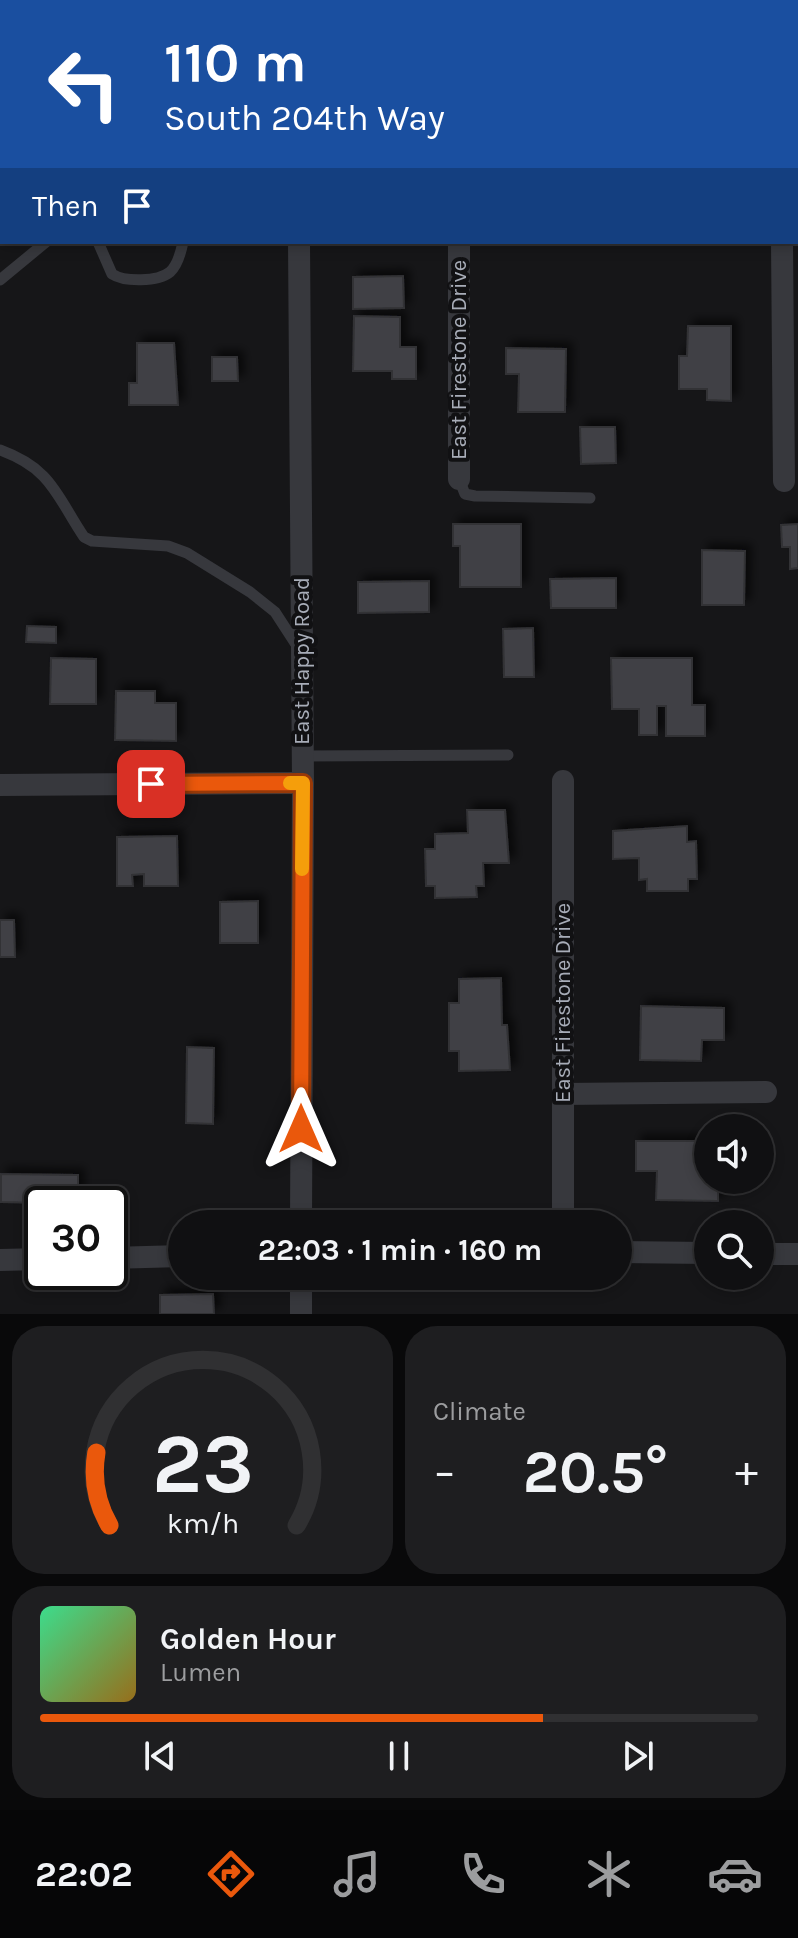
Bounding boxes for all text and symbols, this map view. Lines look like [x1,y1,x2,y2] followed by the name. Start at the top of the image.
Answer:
[164,30,307,95] text: 110 m
[32,32,136,136] icon: left
[164,97,445,139] text: South 204th Way
[115,184,159,228] icon: arrive
[32,188,99,224] text: Then
[446,260,472,460] street label: East Firestone Drive
[289,577,315,745] street label: East Happy Road
[117,750,185,818] pin
[129,762,173,806] icon: arrive
[550,903,576,1103] street label: East Firestone Drive
[259,1087,343,1171] position arrow
[694,1114,774,1290] map controls
[694,1114,774,1194] button: sound
[24,1186,128,1290] speed limit sign: 30
[694,1210,774,1290] button: search
[258,1232,542,1268] text: 22:03 · 1 min · 160 m
[433,1396,526,1427] text: Climate
[151,1416,254,1513] text: 23
[523,1437,668,1507] text: 20.5°
[433,1446,456,1497] text: −
[735,1446,758,1497] text: +
[166,1507,239,1540] text: km/h
[160,1621,336,1657] text: Golden Hour
[160,1657,241,1688] text: Lumen
[138,1734,182,1778] icon: previous
[377,1734,421,1778] icon: pause
[616,1734,660,1778] icon: next
[203,1846,259,1902] icon: directions
[329,1846,385,1902] icon: music
[455,1846,511,1902] icon: phone
[581,1846,637,1902] icon: climate
[707,1846,763,1902] icon: car
[35,1853,133,1895] text: 22:02

